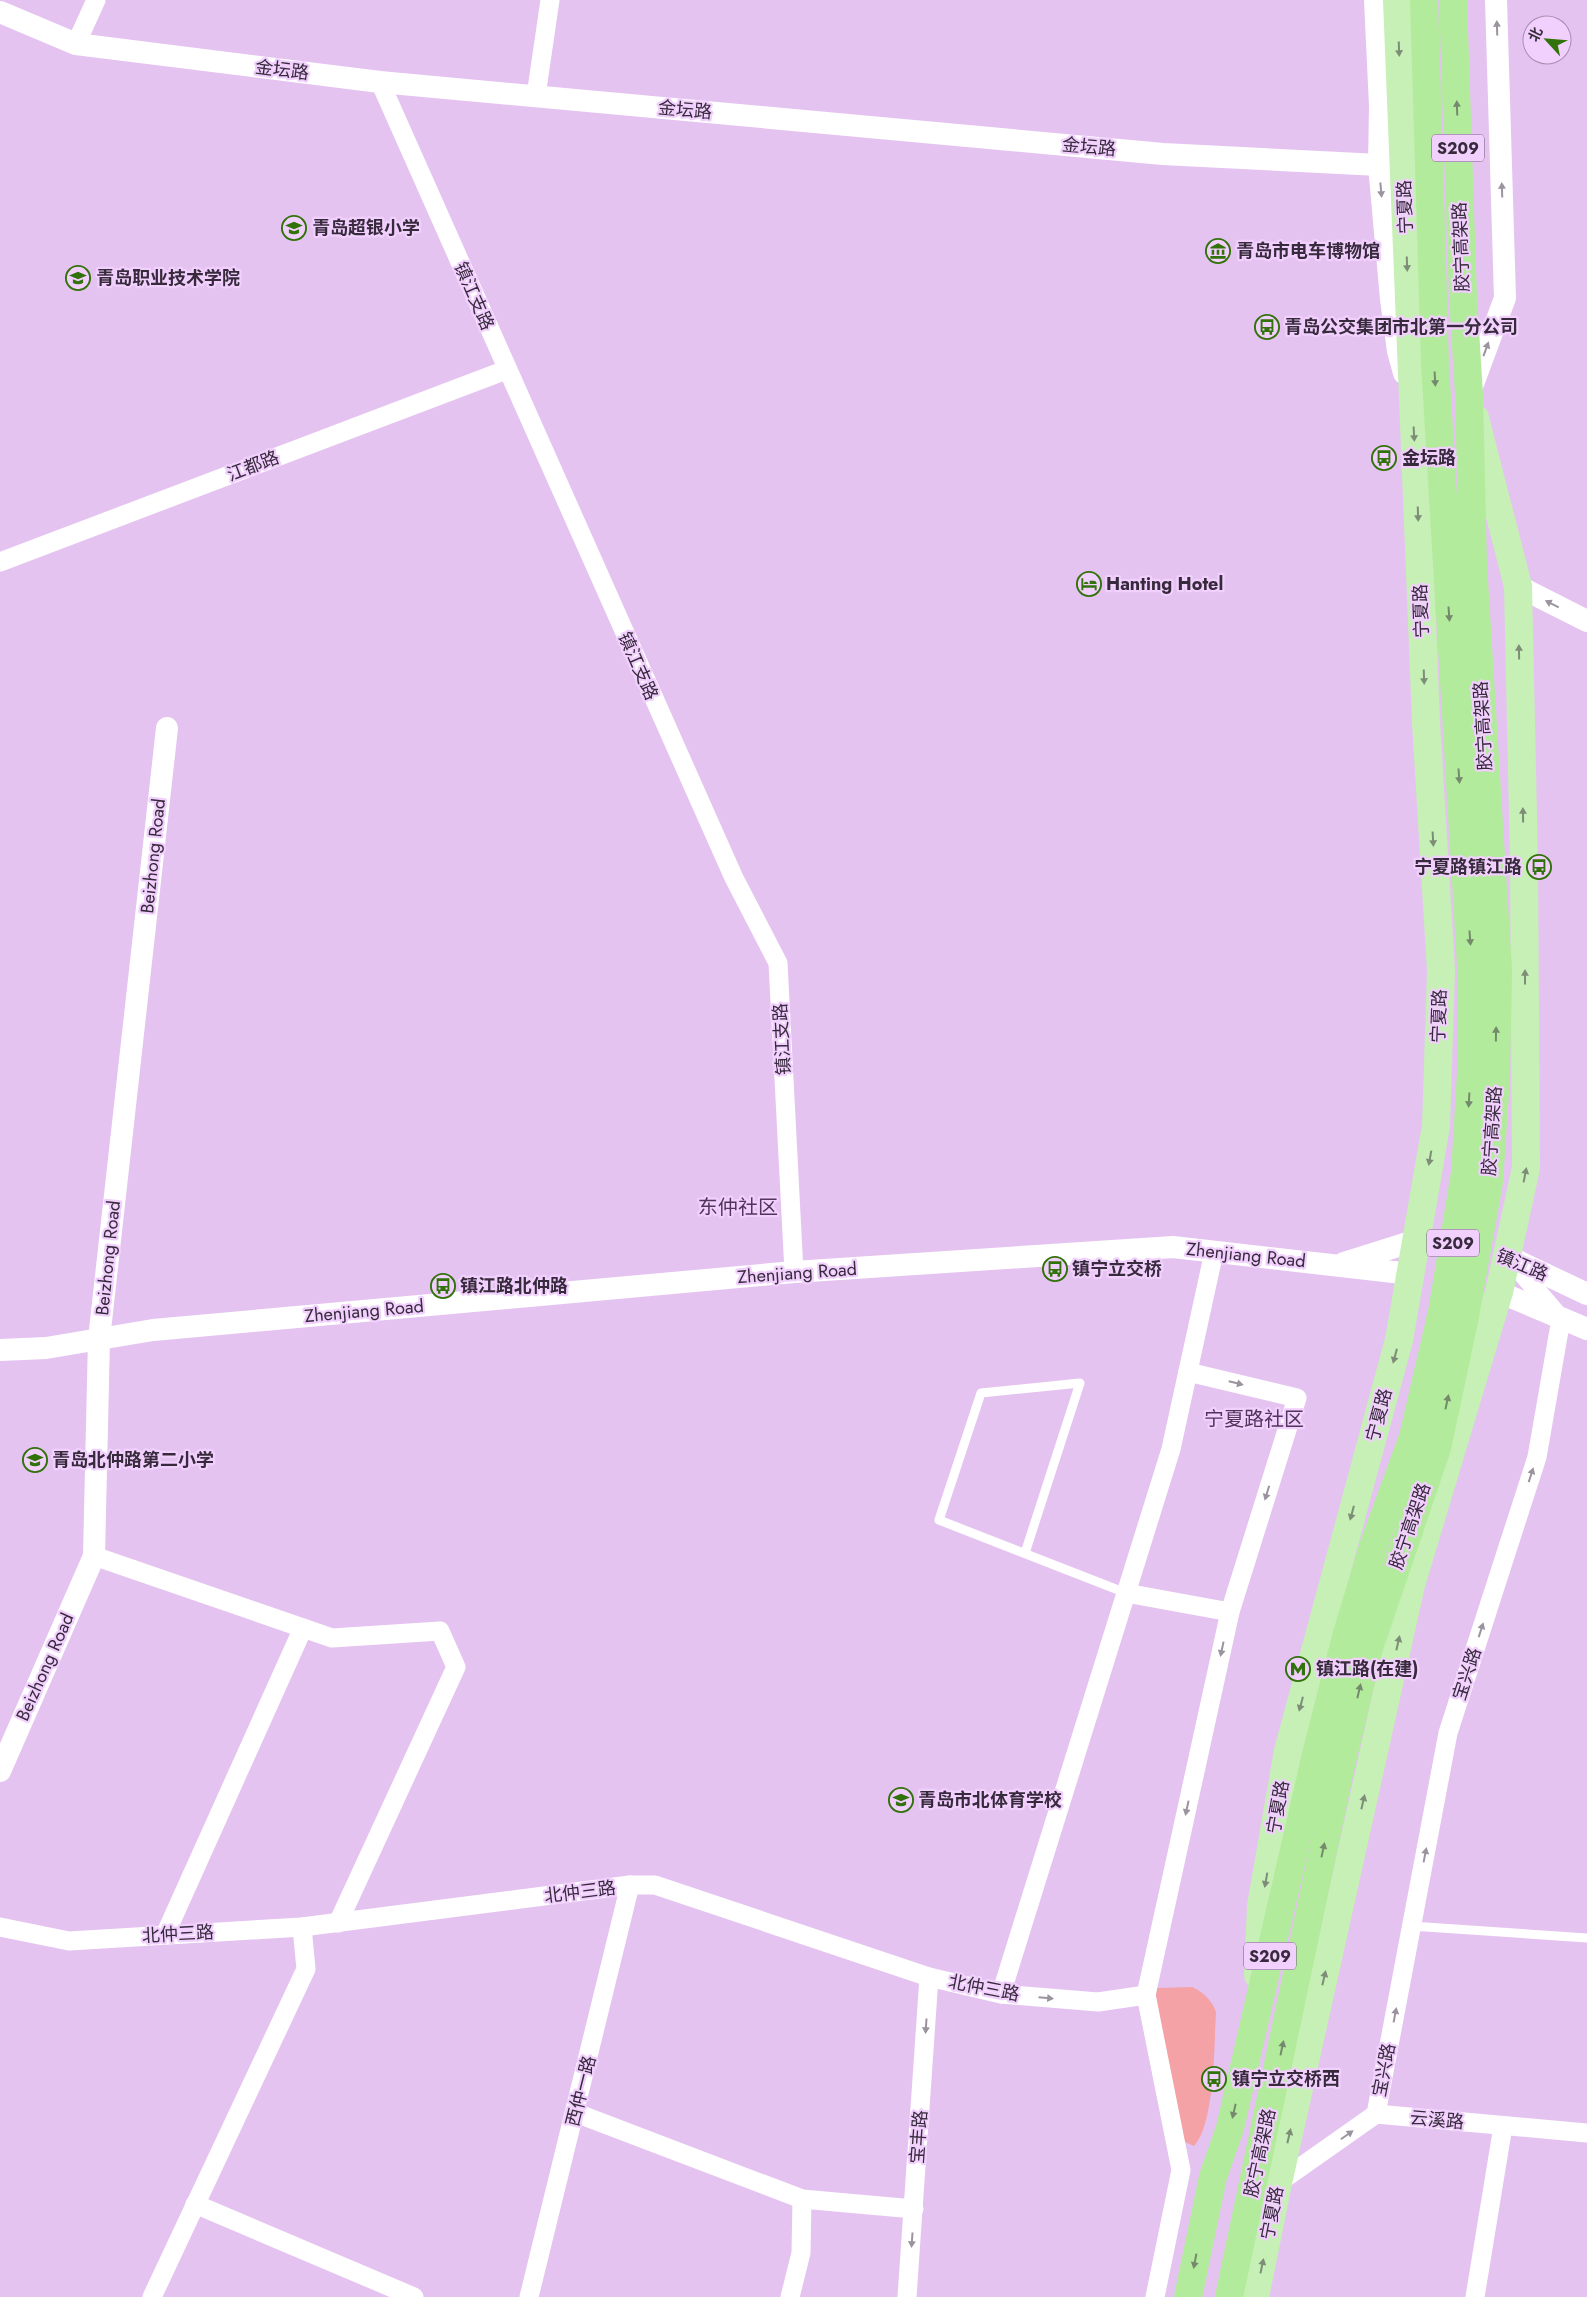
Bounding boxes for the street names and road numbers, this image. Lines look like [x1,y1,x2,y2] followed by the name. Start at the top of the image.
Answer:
[254,54,310,86] street label: 金坛路
[657,95,713,125] street label: 金坛路
[1061,132,1117,162] street label: 金坛路
[1432,134,1484,162] road number: S209
[1391,180,1419,234] street label: 宁夏路
[1446,202,1476,292] street label: 胶宁高架路
[447,258,501,334] street label: 镇江支路
[223,444,283,488] street label: 江都路
[1407,584,1435,638] street label: 宁夏路
[611,628,665,704] street label: 镇江支路
[1468,680,1498,772] street label: 胶宁高架路
[134,797,172,915] street label: Beizhong Road
[1425,989,1453,1043] street label: 宁夏路
[767,1002,797,1076] street label: 镇江支路
[1476,1085,1508,1177] street label: 胶宁高架路
[89,1199,127,1317] street label: Beizhong Road
[1427,1230,1479,1256] road number: S209
[1185,1236,1307,1274] street label: Zhenjiang Road
[1492,1242,1552,1288] street label: 镇江路
[736,1256,858,1290] street label: Zhenjiang Road
[303,1293,425,1329] street label: Zhenjiang Road
[1359,1386,1399,1444] street label: 宁夏路
[1383,1479,1437,1573] street label: 胶宁高架路
[10,1609,80,1725] street label: Beizhong Road
[1446,1644,1488,1704] street label: 宝兴路
[1261,1778,1295,1836] street label: 宁夏路
[543,1875,617,1909] street label: 北仲三路
[141,1919,215,1949] street label: 北仲三路
[1244,1942,1296,1970] road number: S209
[946,1968,1022,2008] street label: 北仲三路
[1366,2041,1402,2099] street label: 宝兴路
[560,2053,602,2129] street label: 西仲一路
[1409,2105,1465,2135] street label: 云溪路
[1238,2106,1282,2200] street label: 胶宁高架路
[904,2109,934,2165] street label: 宝丰路
[1254,2184,1290,2242] street label: 宁夏路

